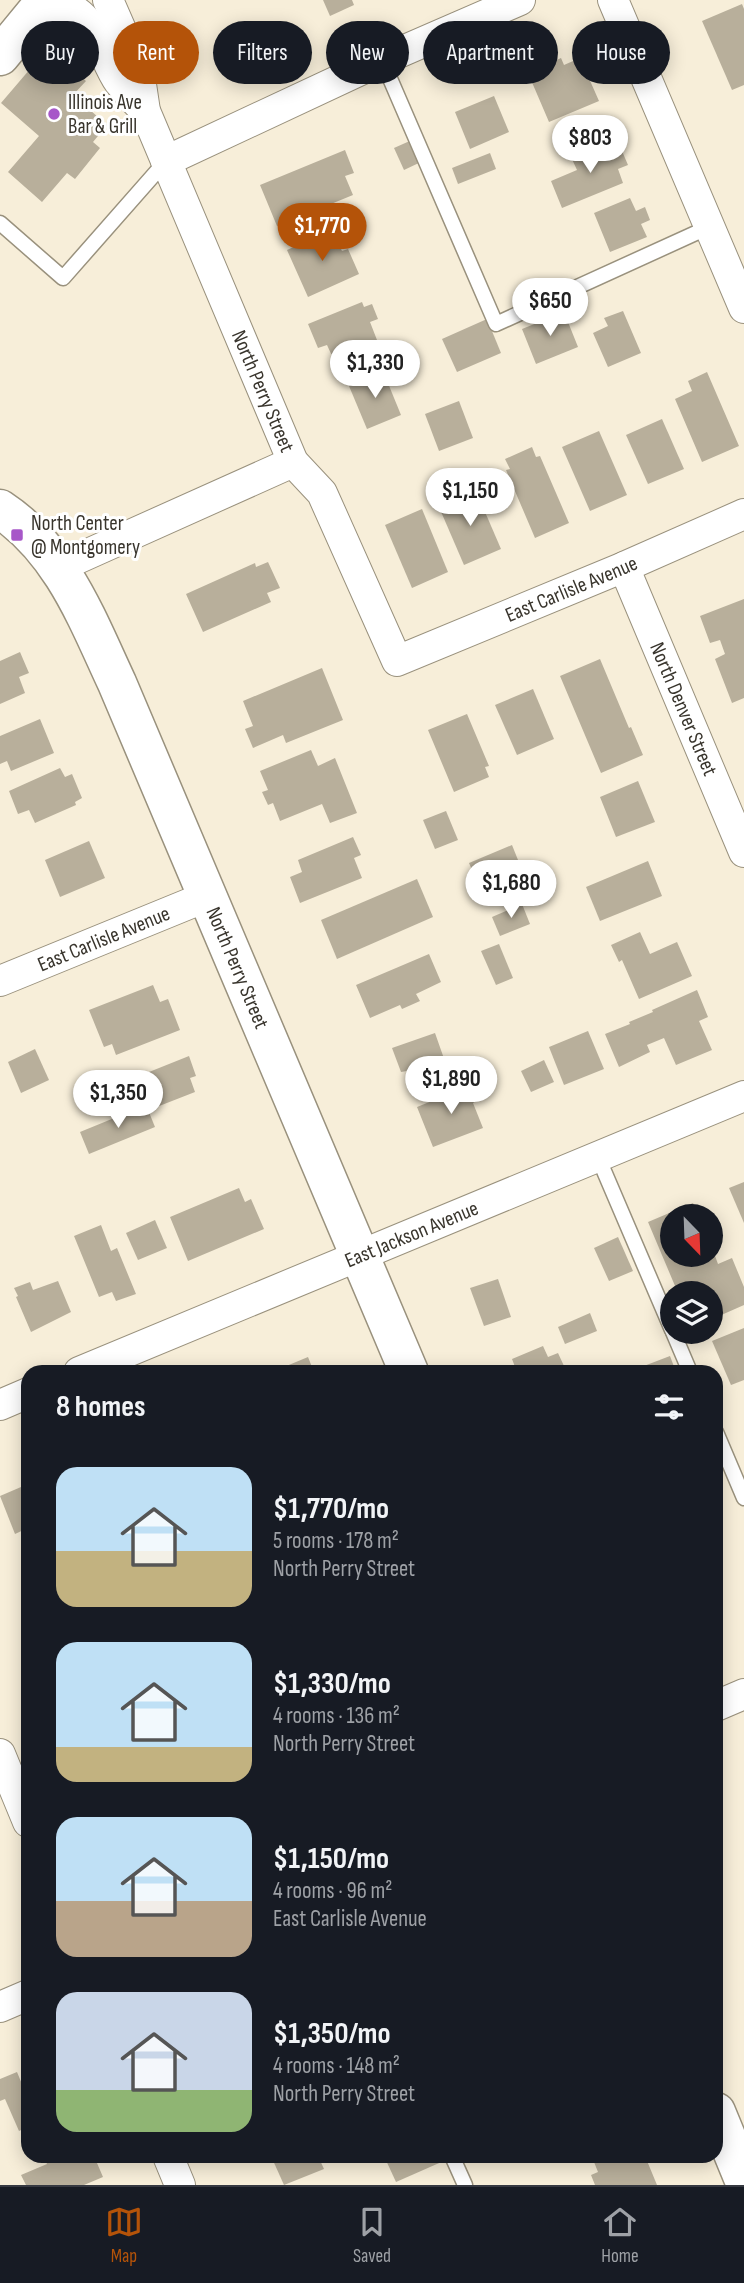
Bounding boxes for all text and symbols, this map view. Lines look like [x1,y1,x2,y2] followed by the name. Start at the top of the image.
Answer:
[21,21,99,84] chip: Buy
[113,21,199,84] chip: Rent
[213,21,312,84] chip: Filters
[326,21,409,84] chip: New
[423,21,558,84] chip: Apartment
[572,21,670,84] chip: House
[68,90,142,139] place label: Illinois Ave Bar & Grill
[46,106,62,122] marker: Illinois Ave Bar & Grill
[549,116,631,175] pin: $803
[568,124,612,152] text: $803
[265,204,379,263] pin: $1,770
[294,212,350,240] text: $1,770
[509,278,591,338] pin: $650
[528,287,572,315] text: $650
[226,327,299,456] street label: North Perry Street
[318,340,432,400] pin: $1,330
[346,349,404,377] text: $1,330
[413,468,527,528] pin: $1,150
[442,477,498,505] text: $1,150
[31,511,140,560] place label: North Center @ Montgomery
[9,527,25,543] marker: North Center @ Montgomery
[502,551,641,628] street label: East Carlisle Avenue
[644,639,722,780] street label: North Denver Street
[454,860,568,920] pin: $1,680
[481,869,541,897] text: $1,680
[34,901,174,977] street label: East Carlisle Avenue
[200,903,274,1033] street label: North Perry Street
[394,1056,508,1116] pin: $1,890
[421,1065,481,1093] text: $1,890
[61,1070,175,1130] pin: $1,350
[89,1079,147,1107] text: $1,350
[341,1196,482,1273] street label: East Jackson Avenue
[660,1204,723,1267] north arrow
[660,1204,723,1344] map controls
[660,1281,723,1344] button: layers
[650,1388,688,1426] icon: filters
[56,1389,145,1425] text: 8 homes
[273,1491,389,1527] text: $1,770/mo
[112,1495,196,1579] icon: home
[273,1527,399,1555] text: 5 rooms · 178 m²
[273,1555,415,1583] text: North Perry Street
[273,1666,391,1702] text: $1,330/mo
[112,1670,196,1754] icon: home
[273,1702,400,1730] text: 4 rooms · 136 m²
[273,1730,415,1758] text: North Perry Street
[273,1841,389,1877] text: $1,150/mo
[112,1845,196,1929] icon: home
[273,1877,392,1905] text: 4 rooms · 96 m²
[273,1905,427,1933] text: East Carlisle Avenue
[273,2016,390,2052] text: $1,350/mo
[112,2020,196,2104] icon: home
[273,2052,400,2080] text: 4 rooms · 148 m²
[273,2080,415,2108] text: North Perry Street
[105,2203,143,2268] tab: Map
[353,2203,391,2268] tab: Saved
[601,2203,639,2268] tab: Home

